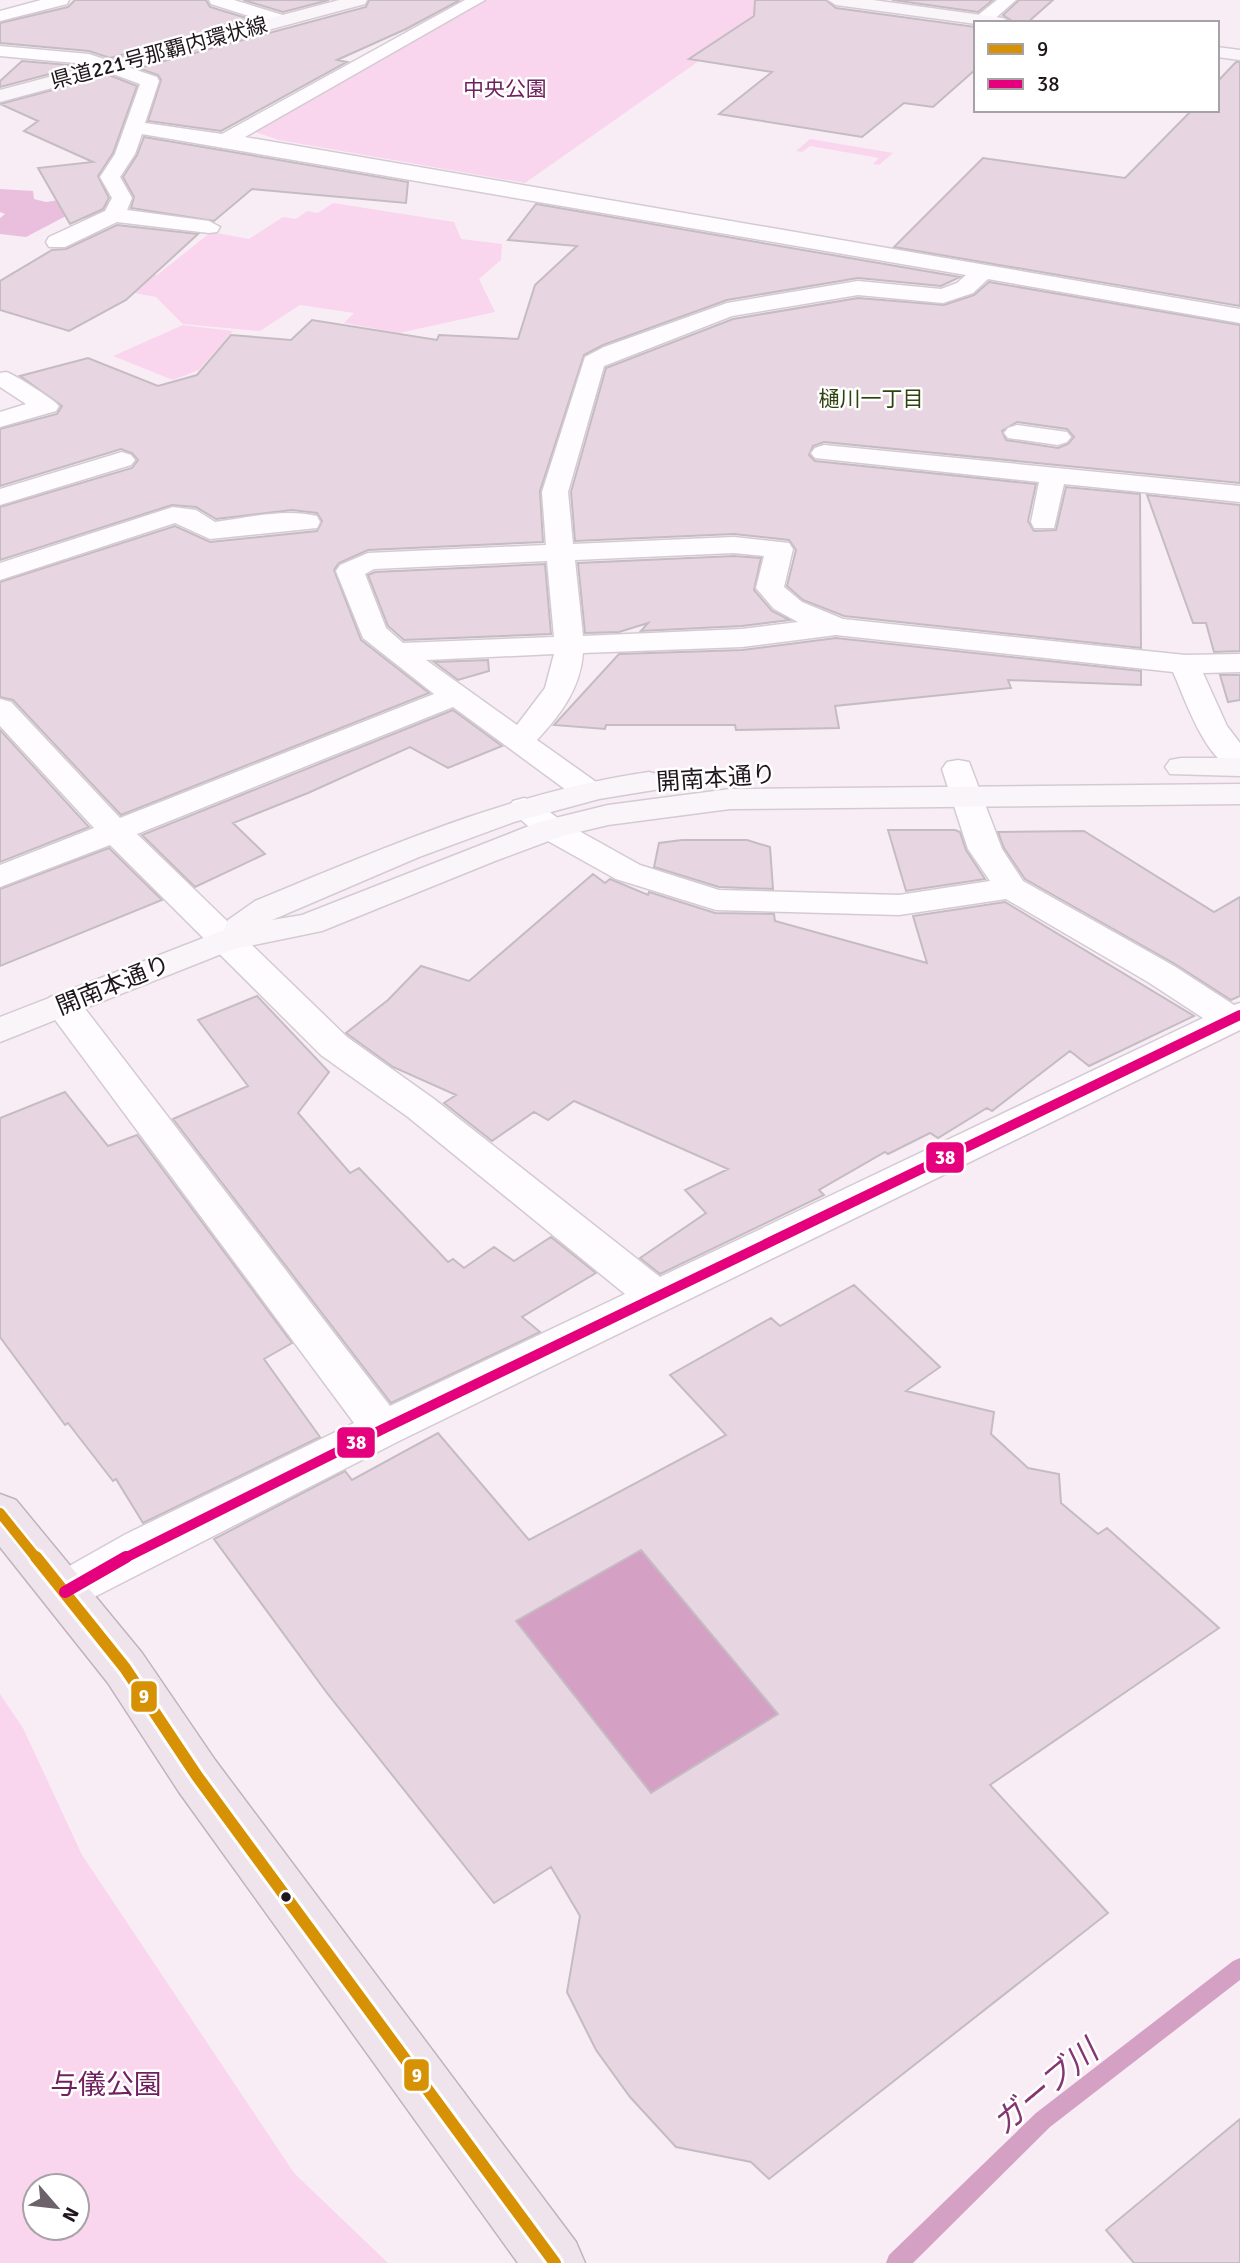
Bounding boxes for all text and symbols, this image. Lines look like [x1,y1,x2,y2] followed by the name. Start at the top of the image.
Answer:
[48,12,270,94] street label: 県道221号那覇内環状線
[974,21,1219,112] legend
[1037,36,1048,62] text: 9
[1037,71,1060,97] text: 38
[463,76,547,102] park label: 中央公園
[819,386,924,412] district label: 樋川一丁目
[655,759,777,797] street label: 開南本通り
[52,949,174,1021] street label: 開南本通り
[925,1141,965,1174] line badge: 38
[935,1146,955,1170] text: 38
[336,1426,376,1459] line badge: 38
[346,1431,366,1455] text: 38
[130,1680,158,1713] line badge: 9
[139,1685,149,1709] text: 9
[279,1890,293,1904] unlabelled marker
[984,2030,1108,2143] water label: ガーブ川
[403,2058,430,2092] line badge: 9
[412,2064,422,2088] text: 9
[50,2068,162,2102] park label: 与儀公園
[21,2172,91,2242] north arrow
[56,2203,84,2226] text: N

